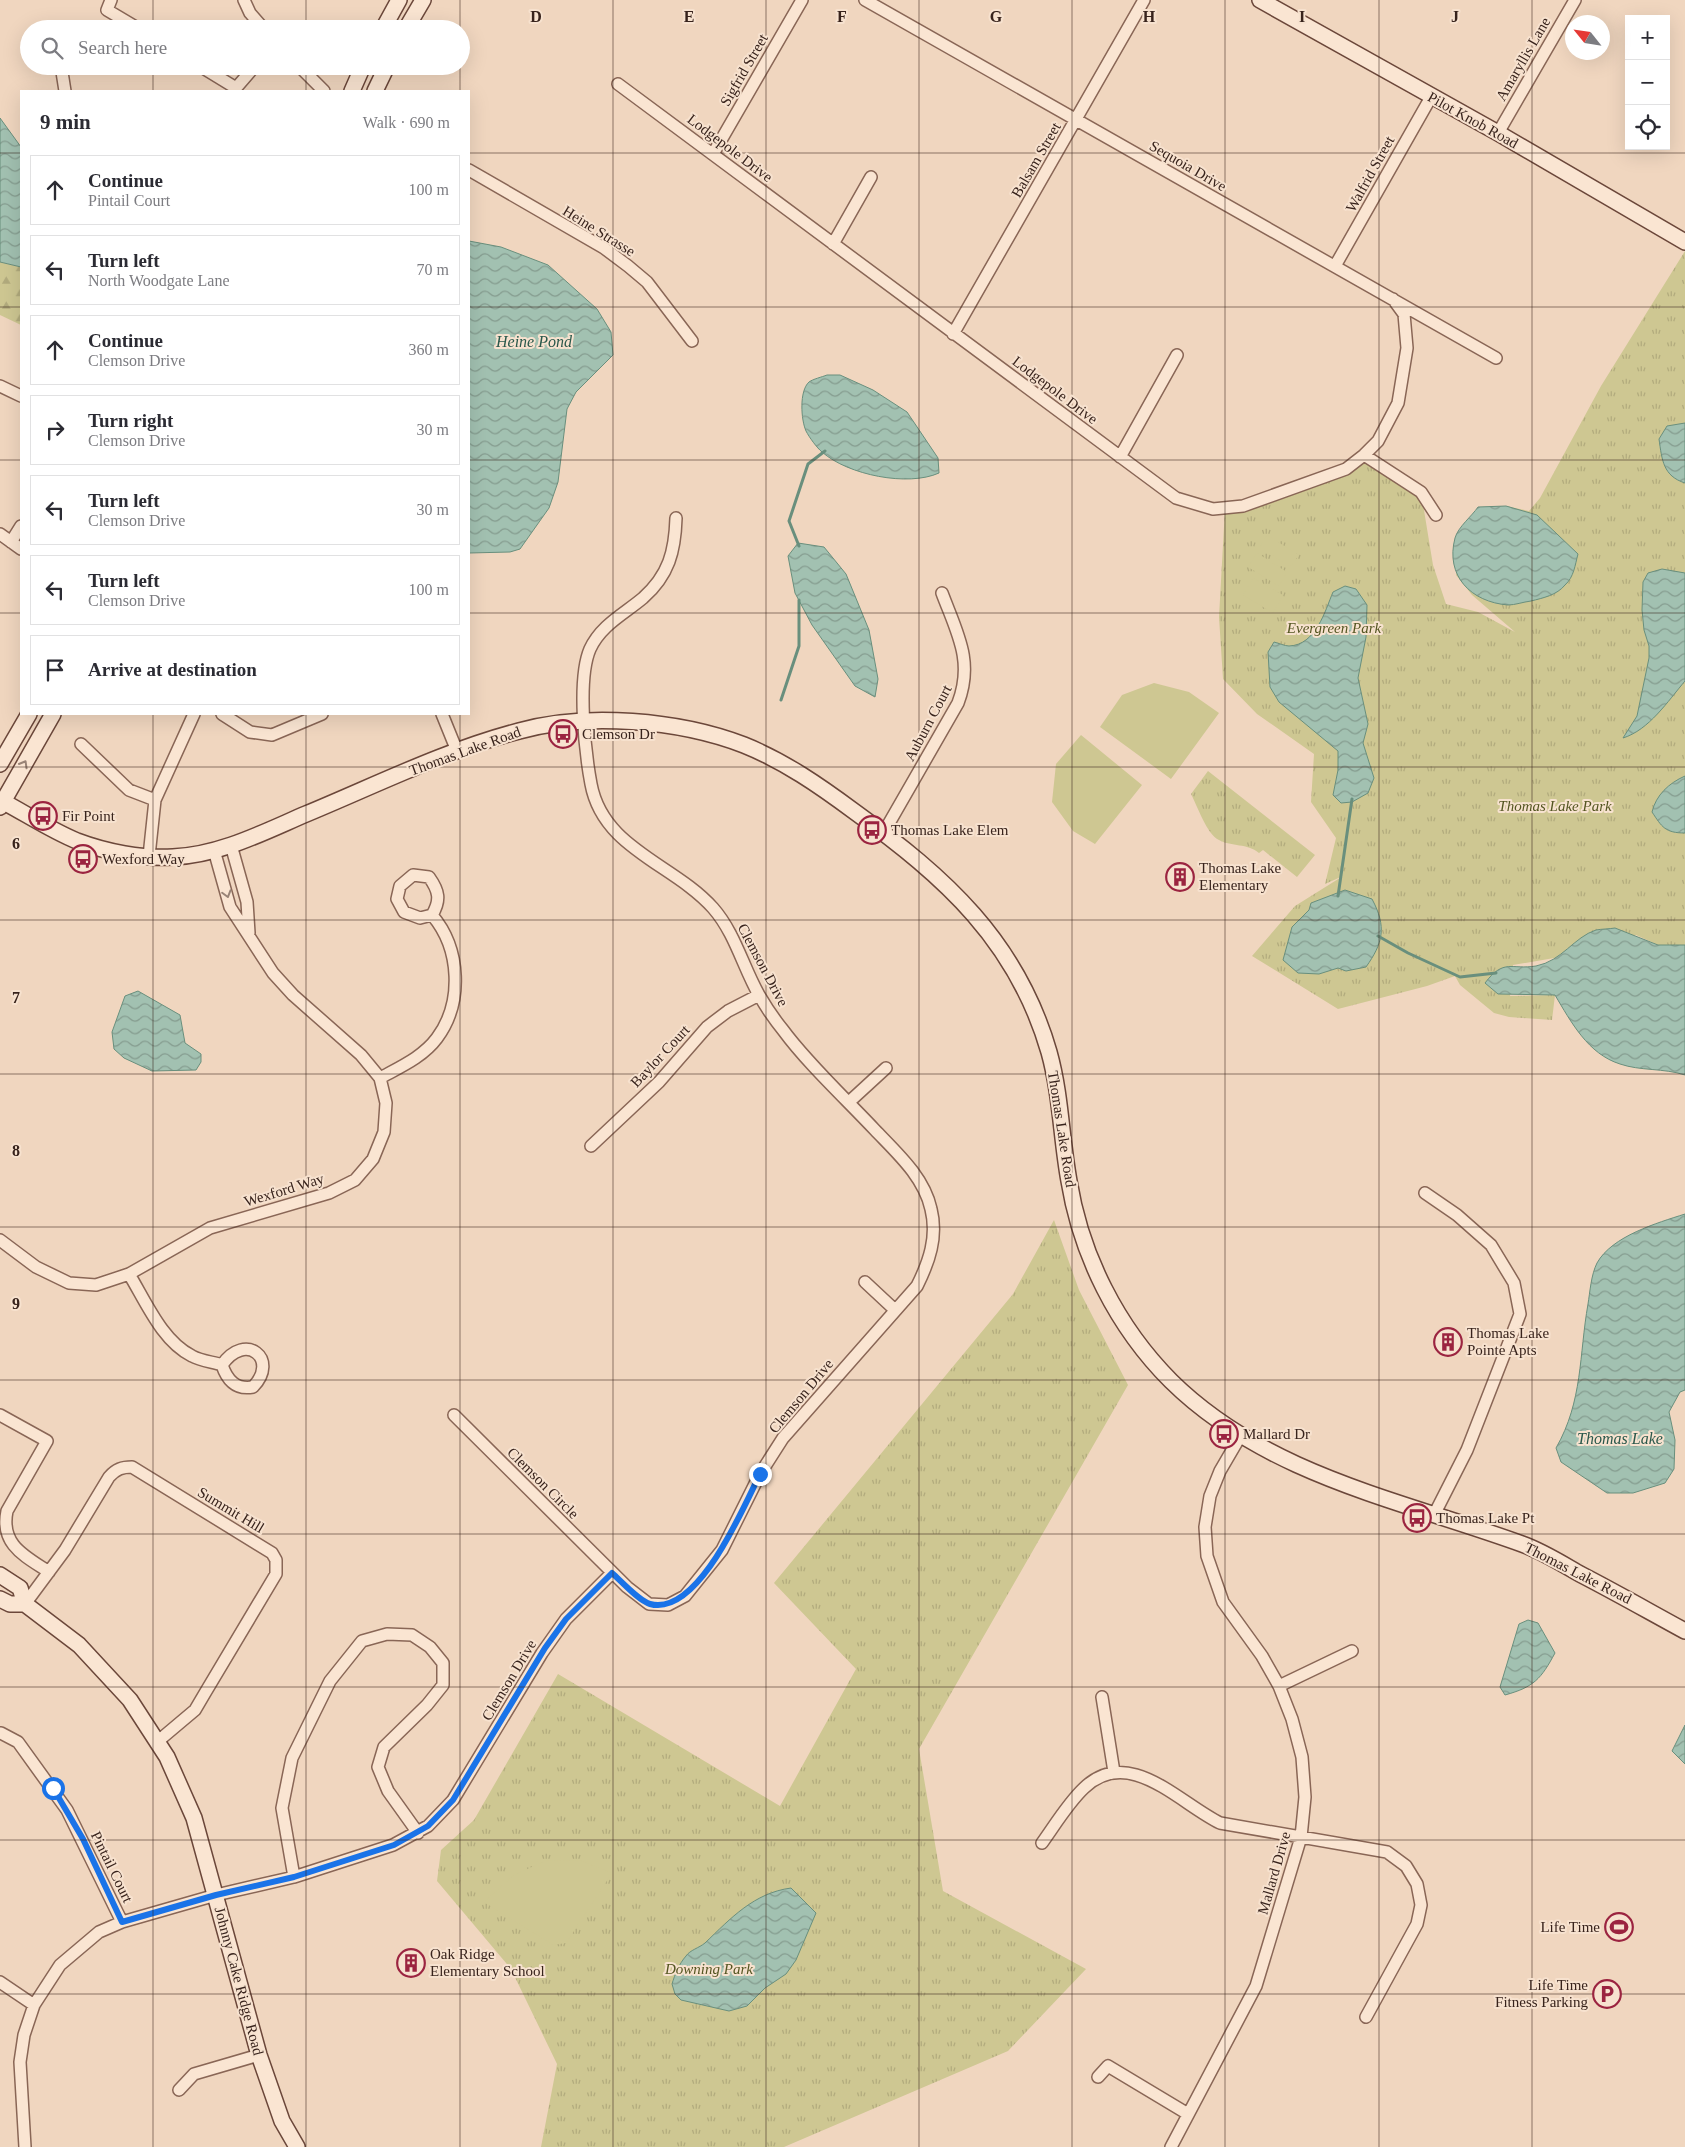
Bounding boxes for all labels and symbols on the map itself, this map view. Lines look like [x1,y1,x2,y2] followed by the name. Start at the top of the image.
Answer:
[530,8,542,25] text: D
[684,8,694,25] text: E
[837,8,847,25] text: F
[990,8,1003,25] text: G
[1143,8,1156,25] text: H
[1299,8,1305,25] text: I
[1451,8,1459,25] text: J
[1493,14,1554,104] street label: Amaryllis Lane
[1565,15,1610,60] north arrow
[717,30,771,109] street label: Sigfrid Street
[1425,89,1521,152] street label: Pilot Knob Road
[684,111,776,185] street label: Lodgepole Drive
[1008,119,1064,200] street label: Balsam Street
[1343,133,1398,215] street label: Walfrid Street
[1147,138,1230,195] street label: Sequoia Drive
[560,202,638,260] street label: Heine Strasse
[495,333,573,350] water label: Heine Pond
[1009,353,1101,427] street label: Lodgepole Drive
[1286,620,1381,636] park label: Evergreen Park
[901,682,955,764] street label: Auburn Court
[548,719,578,749] bus stop icon: Clemson Dr
[407,723,523,779] street label: Thomas Lake Road
[582,726,655,742] place label: Clemson Dr
[18,761,28,770] one-way arrow
[1498,798,1612,814] park label: Thomas Lake Park
[28,801,58,831] bus stop icon: Fir Point
[62,808,116,824] place label: Fir Point
[857,815,887,845] bus stop icon: Thomas Lake Elem
[891,822,1009,838] place label: Thomas Lake Elem
[12,835,20,852] text: 6
[68,844,98,874] bus stop icon: Wexford Way
[102,851,185,867] place label: Wexford Way
[1199,860,1281,893] place label: Thomas Lake Elementary
[1165,862,1195,892] building icon: Thomas Lake Elementary
[221,890,231,898] one-way arrow
[735,921,792,1009] street label: Clemson Drive
[12,989,20,1006] text: 7
[627,1021,693,1090] street label: Baylor Court
[1045,1070,1079,1189] street label: Thomas Lake Road
[12,1142,20,1159] text: 8
[242,1170,326,1210] street label: Wexford Way
[12,1295,20,1312] text: 9
[1467,1325,1549,1358] place label: Thomas Lake Pointe Apts
[1433,1327,1463,1357] building icon: Thomas Lake Pointe Apts
[766,1356,837,1436] street label: Clemson Drive
[1209,1419,1239,1449] bus stop icon: Mallard Dr
[1243,1426,1310,1442] place label: Mallard Dr
[1577,1430,1663,1447] water label: Thomas Lake
[504,1444,582,1522] street label: Clemson Circle
[749,1463,772,1486] route end
[195,1484,267,1536] street label: Summit Hill
[1402,1503,1432,1533] bus stop icon: Thomas Lake Pt
[1436,1510,1535,1526] place label: Thomas Lake Pt
[1522,1539,1634,1607] street label: Thomas Lake Road
[479,1636,540,1723] street label: Clemson Drive
[42,1777,65,1800] route start
[88,1829,136,1906] street label: Pintail Court
[1255,1829,1294,1916] street label: Mallard Drive
[211,1905,267,2057] street label: Johnny Cake Ridge Road
[1604,1912,1634,1942] sports icon: Life Time
[1540,1919,1600,1935] place label: Life Time
[430,1946,545,1979] place label: Oak Ridge Elementary School
[396,1948,426,1978] building icon: Oak Ridge Elementary School
[664,1961,753,1977] park label: Downing Park
[1495,1977,1588,2010] place label: Life Time Fitness Parking
[1592,1979,1622,2009] parking icon: Life Time Fitness Parking

